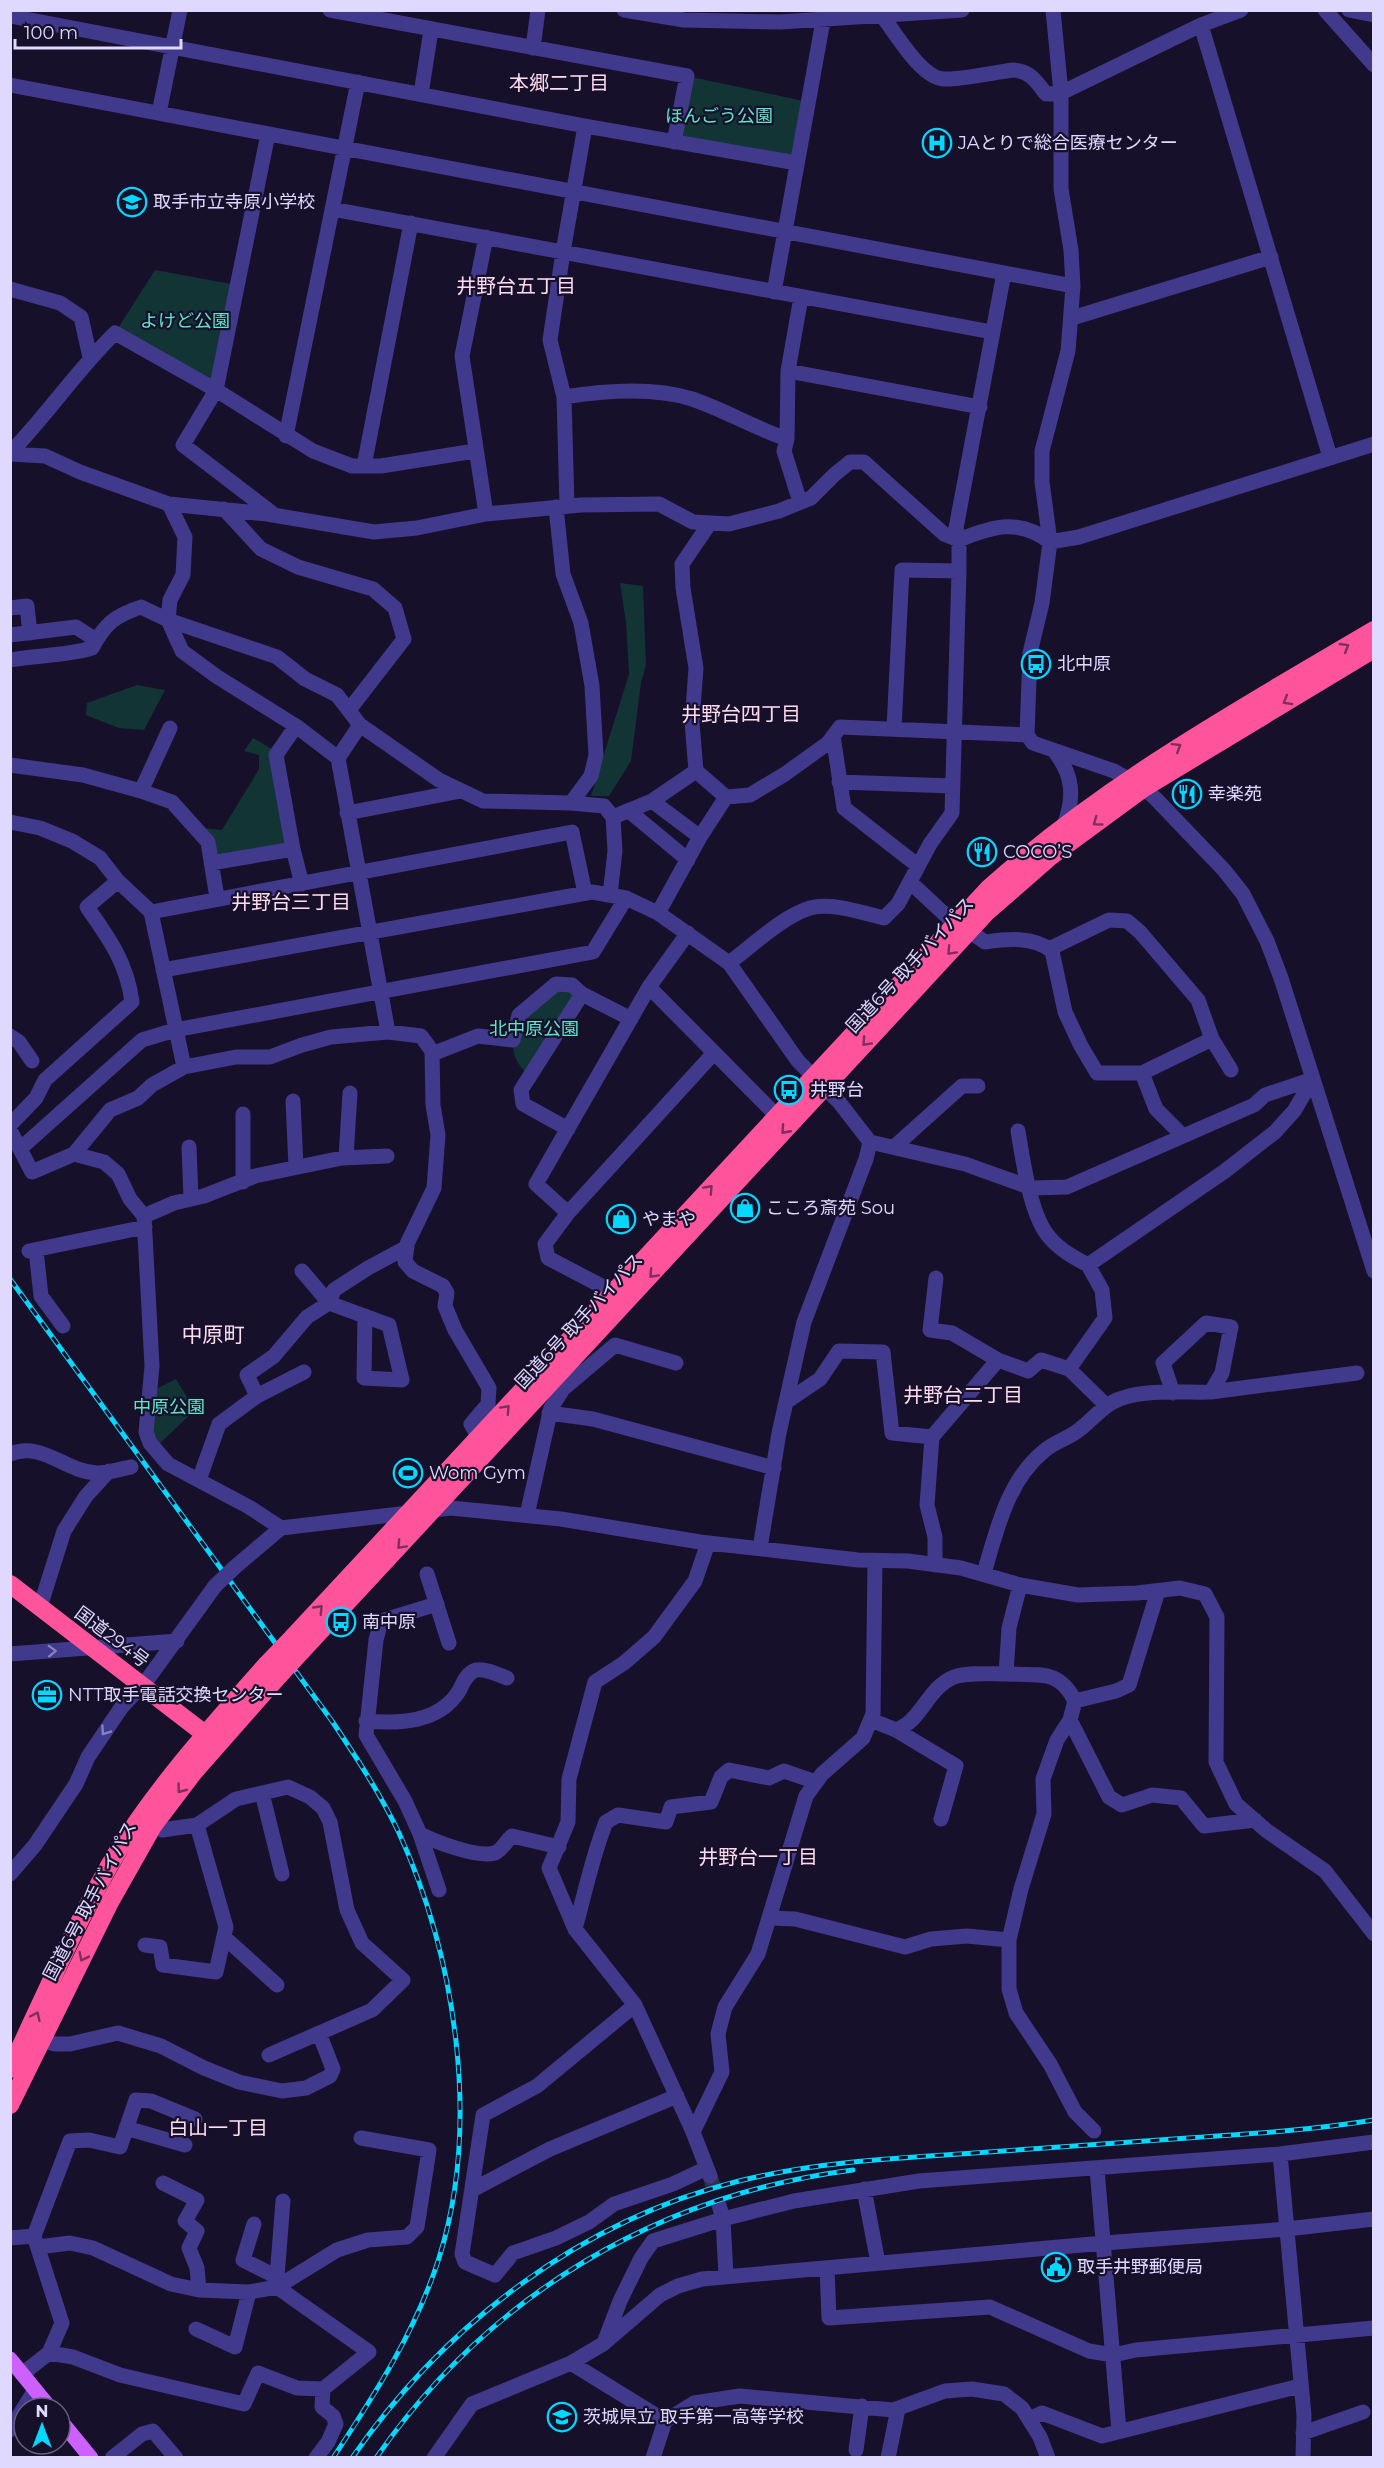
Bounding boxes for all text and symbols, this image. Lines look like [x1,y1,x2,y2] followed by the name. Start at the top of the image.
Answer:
[15,12,182,50] scale bar
[24,22,78,44] text: 100 m
[509,71,609,95] district label: 本郷二丁目
[665,105,773,127] park label: ほんごう公園
[921,127,953,159] hospital icon: JAとりで総合医療センター
[957,132,1178,154] place label: JAとりで総合医療センター
[116,186,148,218] school or university icon: 取手市立寺原小学校
[153,191,315,213] place label: 取手市立寺原小学校
[456,274,576,298] district label: 井野台五丁目
[140,310,230,332] park label: よけど公園
[1339,642,1349,654] one-way arrow
[1020,648,1052,680] bus stop icon: 北中原
[1057,653,1111,675] place label: 北中原
[1283,694,1293,705] one-way arrow
[681,702,801,726] district label: 井野台四丁目
[1171,743,1182,754] one-way arrow
[1171,778,1203,810] restaurant icon: 幸楽苑
[1208,783,1262,805] place label: 幸楽苑
[1092,815,1103,826] one-way arrow
[966,836,998,868] restaurant icon: COCO’S
[1003,841,1072,863] place label: COCO’S
[231,890,351,914] district label: 井野台三丁目
[841,893,979,1037] street label: 国道6号 取手バイパス
[947,943,958,954] one-way arrow
[489,1018,579,1040] park label: 北中原公園
[863,1034,874,1045] one-way arrow
[773,1074,805,1106] bus stop icon: 井野台
[810,1079,864,1101] place label: 井野台
[781,1123,792,1134] one-way arrow
[702,1185,713,1196] one-way arrow
[729,1192,761,1224] shop icon: こころ斎苑 Sou
[766,1197,895,1219] place label: こころ斎苑 Sou
[605,1203,637,1235] shop icon: やまや
[642,1208,696,1230] place label: やまや
[510,1249,648,1393] street label: 国道6号 取手バイパス
[649,1267,660,1277] one-way arrow
[182,1322,245,1347] district label: 中原町
[903,1383,1023,1407] district label: 井野台二丁目
[133,1396,205,1418] park label: 中原公園
[498,1405,509,1416] one-way arrow
[392,1457,424,1489] sports icon: Wom Gym
[429,1462,526,1484] place label: Wom Gym
[397,1538,408,1549] one-way arrow
[71,1602,153,1672] street label: 国道294号
[312,1605,323,1616] one-way arrow
[325,1606,357,1638] bus stop icon: 南中原
[362,1611,416,1633] place label: 南中原
[48,1644,57,1657] one-way arrow
[31,1679,63,1711] office icon: NTT取手電話交換センター
[68,1684,283,1706] place label: NTT取手電話交換センター
[101,1725,112,1736] one-way arrow
[177,1782,188,1793] one-way arrow
[39,1818,141,1984] street label: 国道6号 取手バイパス
[698,1845,818,1869] district label: 井野台一丁目
[78,1950,90,1961] one-way arrow
[28,2012,40,2023] one-way arrow
[168,2116,268,2140] district label: 白山一丁目
[1040,2251,1072,2283] public building icon: 取手井野郵便局
[1077,2256,1203,2278] place label: 取手井野郵便局
[12,2396,72,2456] north arrow
[546,2401,578,2433] school or university icon: 茨城県立 取手第一高等学校
[36,2402,48,2421] text: N
[583,2406,804,2428] place label: 茨城県立 取手第一高等学校

